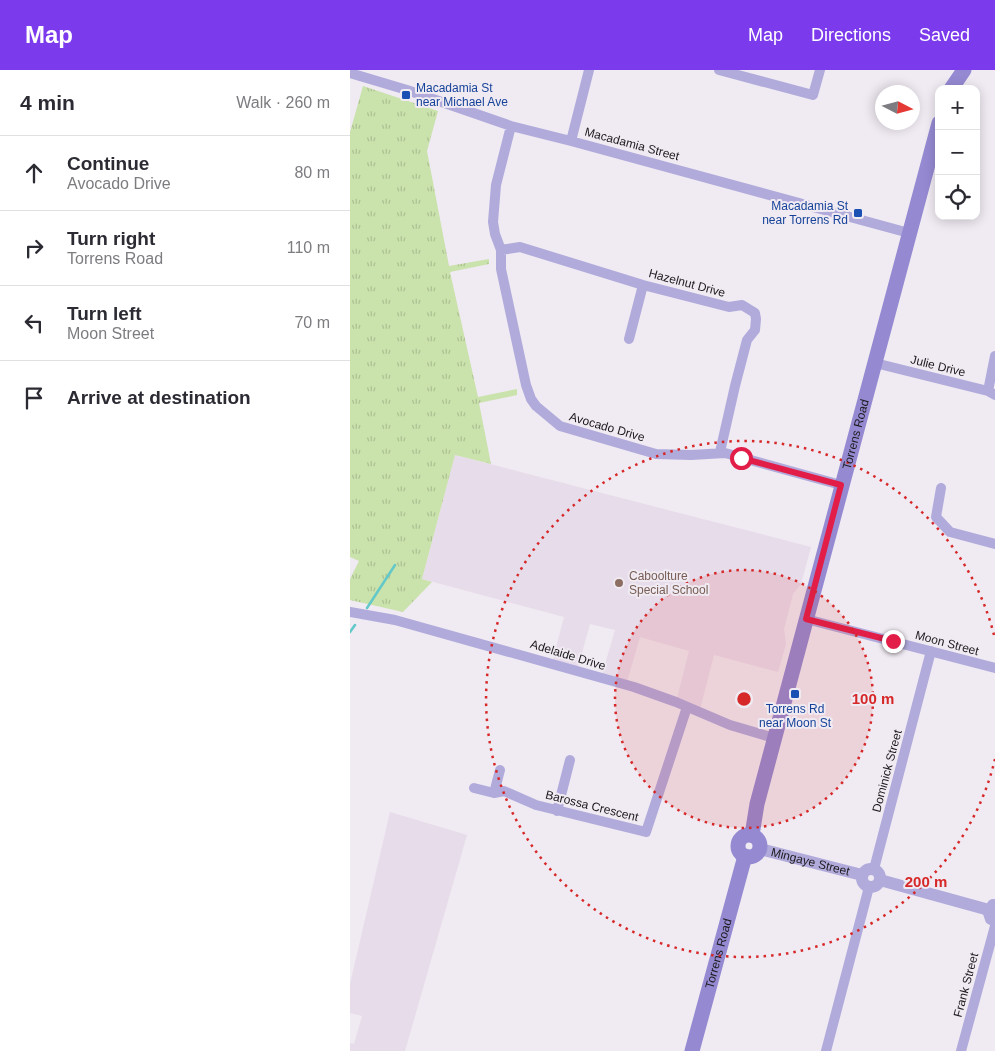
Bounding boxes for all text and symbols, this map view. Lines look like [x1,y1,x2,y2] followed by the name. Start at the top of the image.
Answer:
[25,21,73,48] text: Map
[748,25,783,45] text: Map
[811,25,891,45] text: Directions
[919,25,970,45] text: Saved
[416,81,508,109] place label: Macadamia St near Michael Ave
[875,85,920,130] north arrow
[935,85,980,220] map controls
[935,85,980,130] button: +
[400,89,412,101] marker: Macadamia St near Michael Ave
[20,91,75,114] text: 4 min
[236,94,330,111] text: Walk · 260 m
[583,125,681,164] street label: Macadamia Street
[935,130,980,175] button: −
[67,153,149,174] text: Continue
[20,159,48,187] icon: ahead
[294,164,330,181] text: 80 m
[67,175,171,192] text: Avocado Drive
[935,175,980,220] button: locate
[762,199,849,227] place label: Macadamia St near Torrens Rd
[852,207,864,219] marker: Macadamia St near Torrens Rd
[67,228,155,249] text: Turn right
[20,234,48,262] icon: right
[287,239,330,256] text: 110 m
[67,250,163,267] text: Torrens Road
[647,266,727,300] street label: Hazelnut Drive
[67,303,142,324] text: Turn left
[20,309,48,337] icon: left
[294,314,330,331] text: 70 m
[67,325,154,342] text: Moon Street
[909,352,967,380] street label: Julie Drive
[20,384,48,412] icon: arrive
[67,387,251,408] text: Arrive at destination
[840,398,872,471] street label: Torrens Road
[568,410,647,445] street label: Avocado Drive
[730,447,753,470] route start
[629,569,708,597] place label: Caboolture Special School
[613,577,625,589] marker: Caboolture Special School
[914,628,981,658] street label: Moon Street
[882,630,905,653] route end
[529,637,608,673] street label: Adelaide Drive
[789,688,801,700] marker: Torrens Rd near Moon St
[735,690,753,708] centre of rings
[852,690,894,707] text: 100 m
[759,702,832,730] place label: Torrens Rd near Moon St
[869,728,905,814] street label: Dominick Street
[544,788,641,824] street label: Barossa Crescent
[769,845,852,879] street label: Mingaye Street
[905,873,947,890] text: 200 m
[702,917,735,990] street label: Torrens Road
[951,951,981,1019] street label: Frank Street

